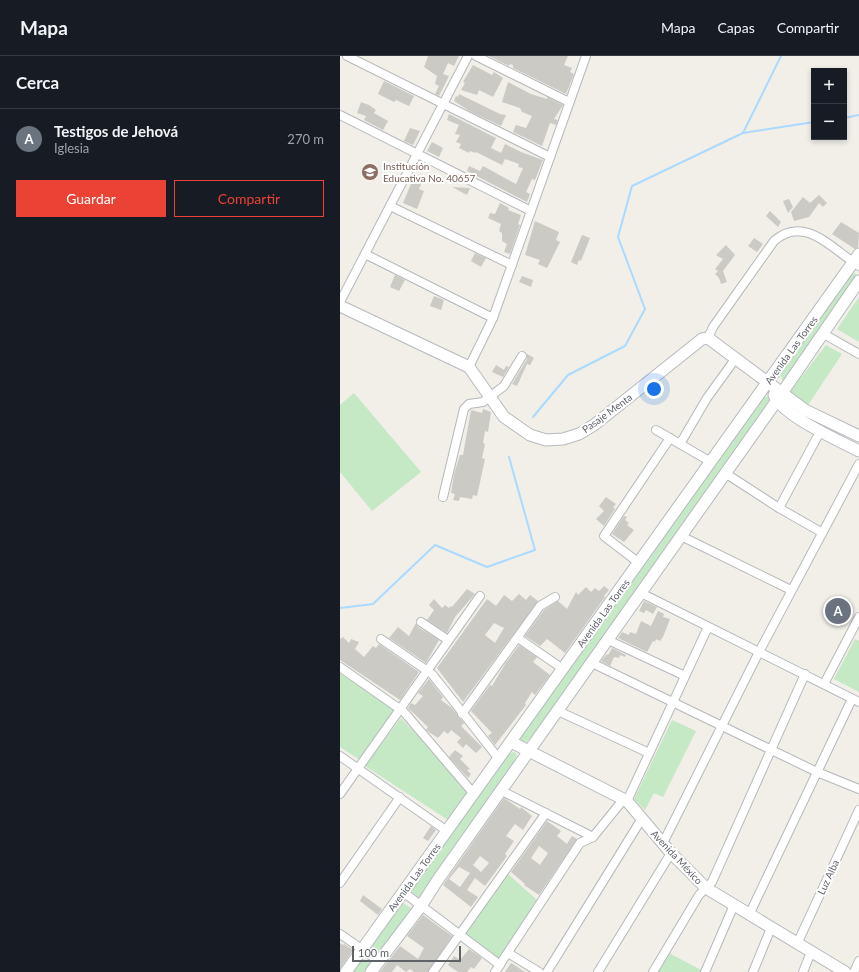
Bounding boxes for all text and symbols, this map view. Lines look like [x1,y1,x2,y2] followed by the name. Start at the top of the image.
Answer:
[20,16,68,39] text: Mapa
[661,19,696,36] text: Mapa
[718,19,755,36] text: Capas
[777,19,839,36] text: Compartir
[811,68,847,140] map controls
[811,68,847,104] button: +
[16,72,59,93] text: Cerca
[811,104,847,140] button: −
[54,122,178,140] text: Testigos de Jehová
[24,131,34,147] text: A
[287,131,324,147] text: 270 m
[54,140,89,156] text: Iglesia
[383,160,475,184] place label: Institución Educativa No. 40657
[360,162,380,182] school or university icon: Institución Educativa No. 40657
[16,180,166,217] button: Guardar
[174,180,324,217] button: Compartir
[762,313,820,387] street label: Avenida Las Torres
[644,379,664,399] your location
[580,391,634,435] street label: Pasaje Menta
[574,576,632,650] street label: Avenida Las Torres
[825,596,851,626] pin: A
[649,827,705,887] street label: Avenida México
[385,840,443,914] street label: Avenida Las Torres
[815,858,841,896] street label: Luz Alba
[352,944,461,963] scale bar
[358,946,389,959] text: 100 m

